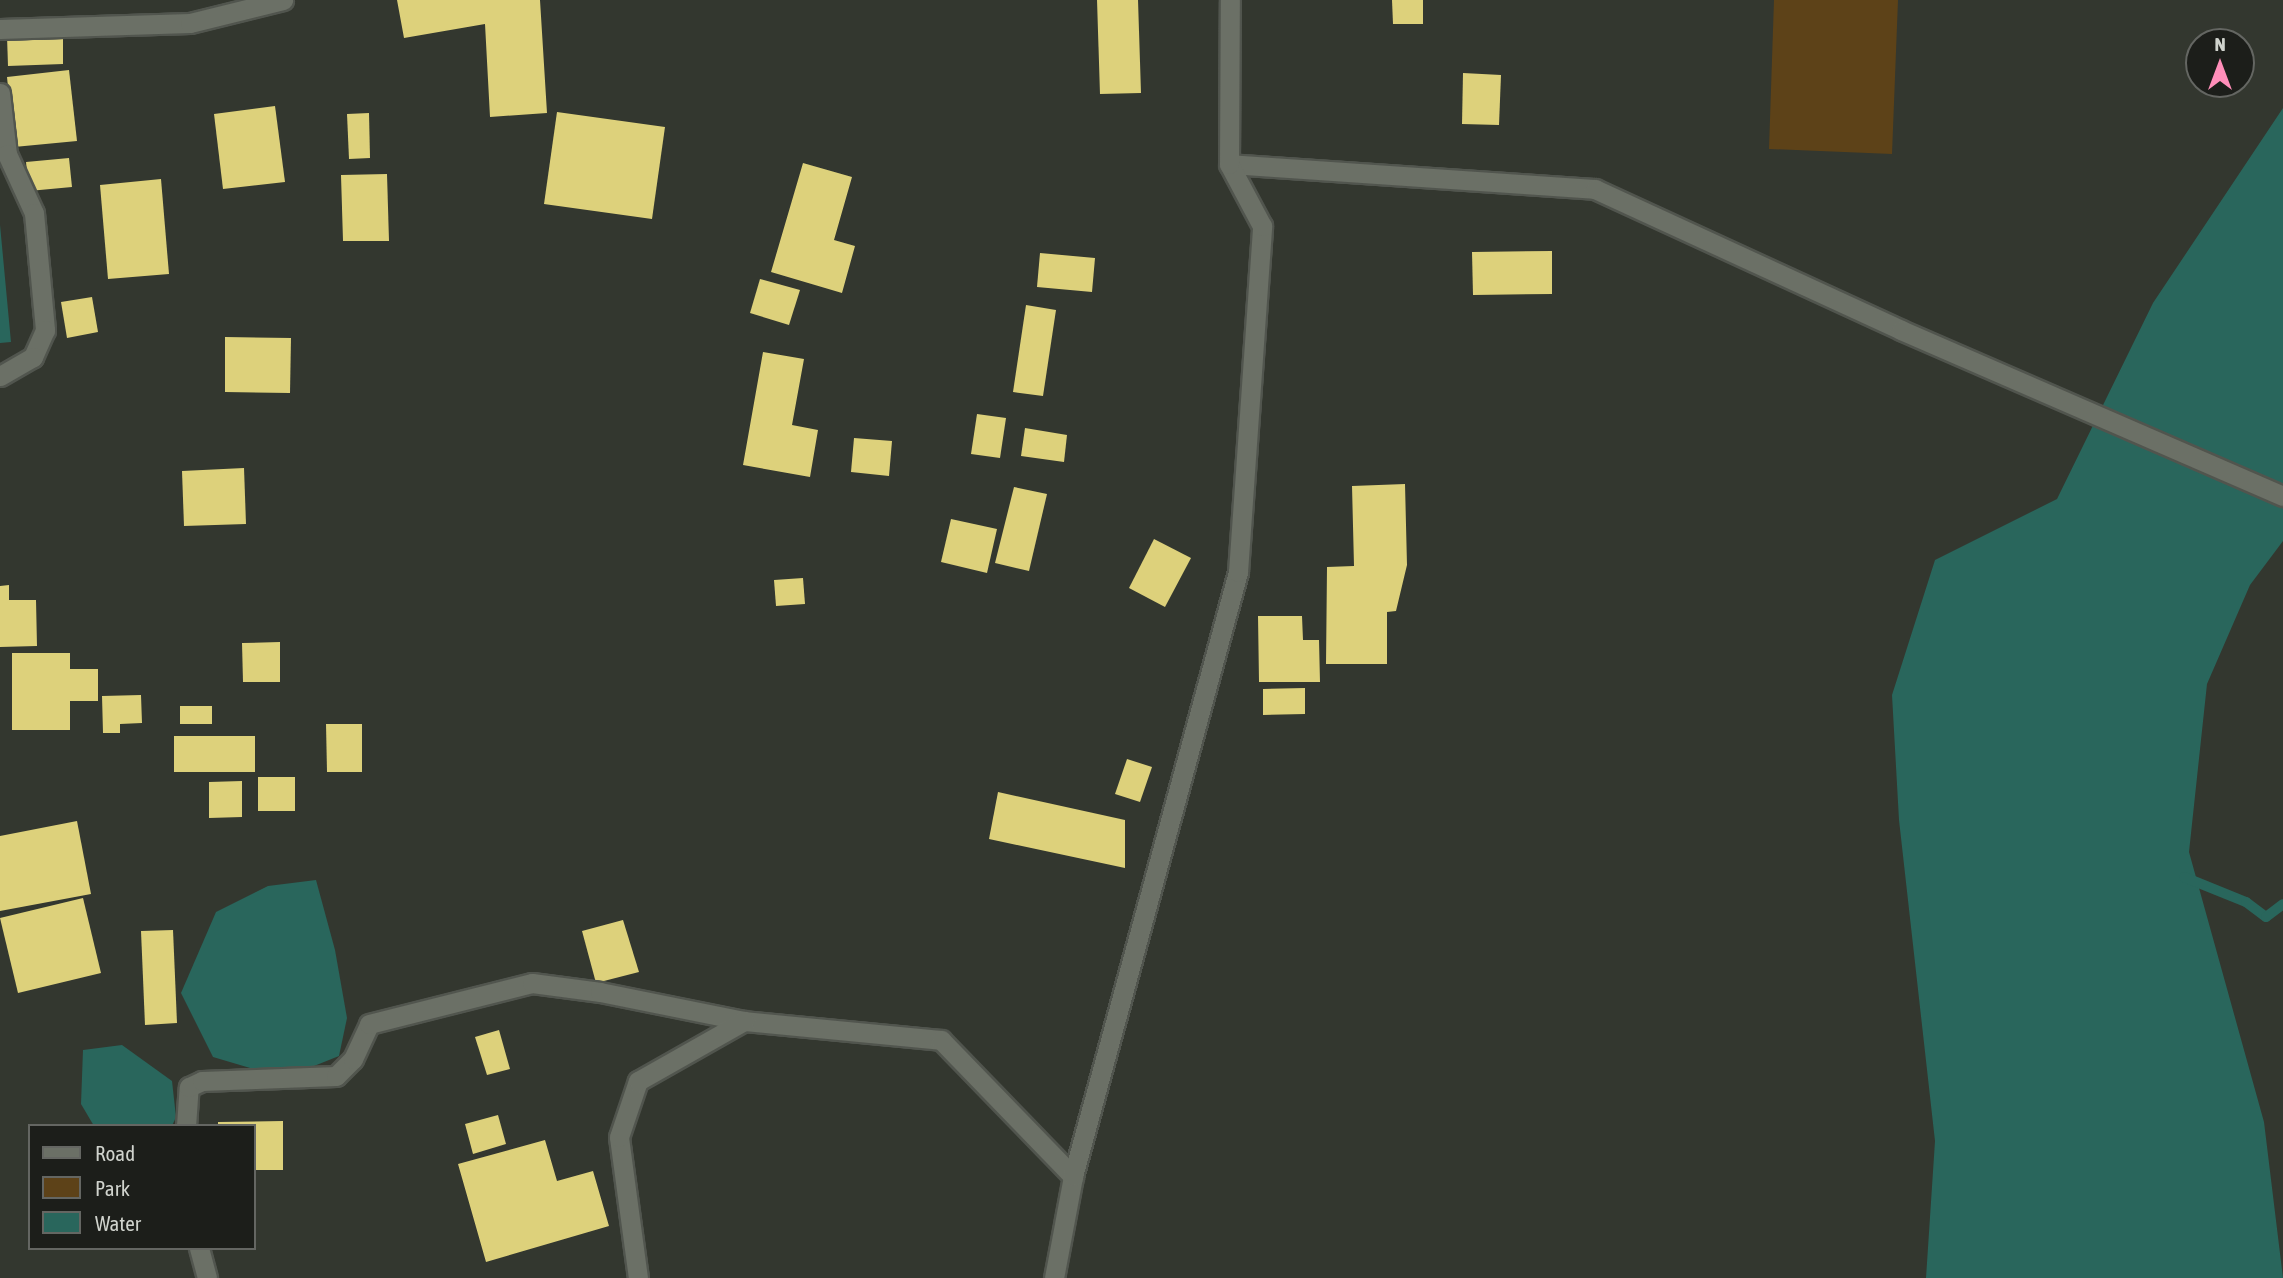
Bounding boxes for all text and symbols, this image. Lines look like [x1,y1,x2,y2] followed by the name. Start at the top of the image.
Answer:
[2185,28,2255,98] north arrow
[2214,33,2226,55] text: N
[28,1124,256,1250] legend
[95,1141,135,1165] text: Road
[95,1176,130,1200] text: Park
[95,1211,141,1235] text: Water

